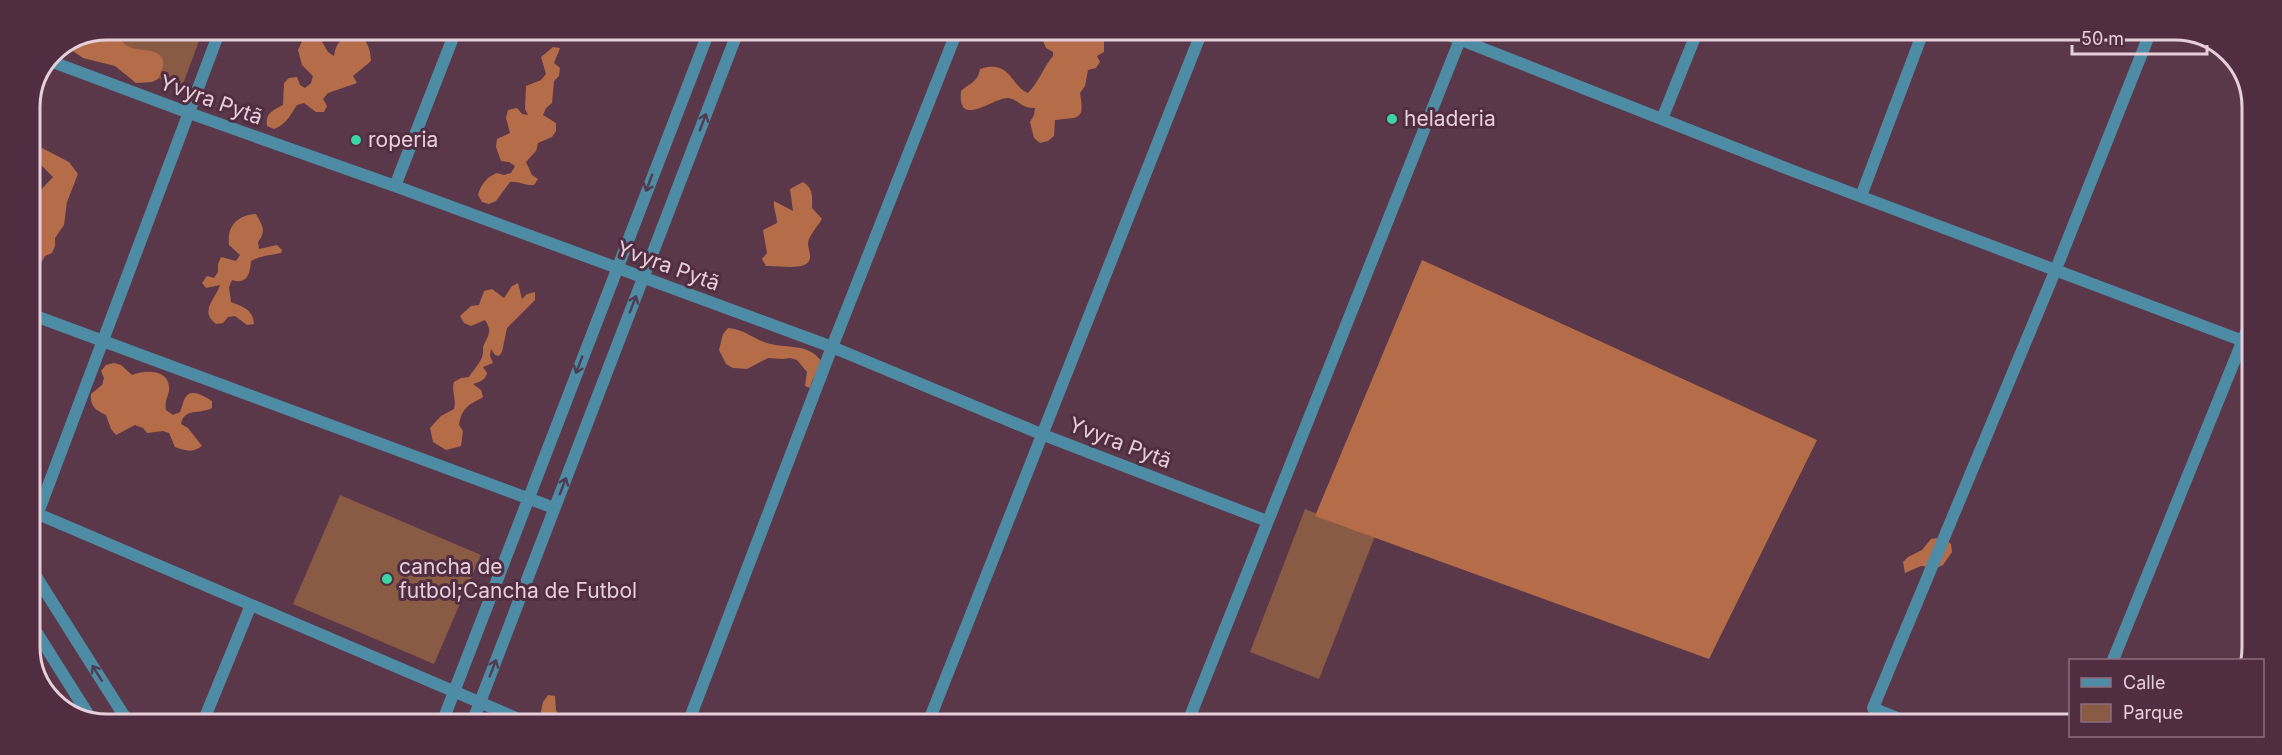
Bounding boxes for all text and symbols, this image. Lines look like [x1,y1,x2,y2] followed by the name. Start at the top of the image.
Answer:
[2072,18,2207,56] scale bar
[2081,28,2124,49] text: 50 m
[156,69,266,130] street label: Yvyra Pytã
[1404,106,1496,131] place label: heladeria
[1385,112,1399,126] marker: heladeria
[698,113,709,132] one-way arrow
[368,127,438,152] place label: roperia
[349,133,363,147] marker: roperia
[643,173,654,192] one-way arrow
[613,235,723,296] street label: Yvyra Pytã
[628,295,639,314] one-way arrow
[573,355,584,374] one-way arrow
[1065,412,1175,474] street label: Yvyra Pytã
[558,477,569,496] one-way arrow
[399,554,637,603] place label: cancha de futbol;Cancha de Futbol
[380,572,394,586] marker: cancha de futbol;Cancha de Futbol
[488,659,499,678] one-way arrow
[2069,659,2264,737] legend
[90,665,102,682] one-way arrow
[2123,672,2165,693] text: Calle
[2123,702,2183,723] text: Parque

